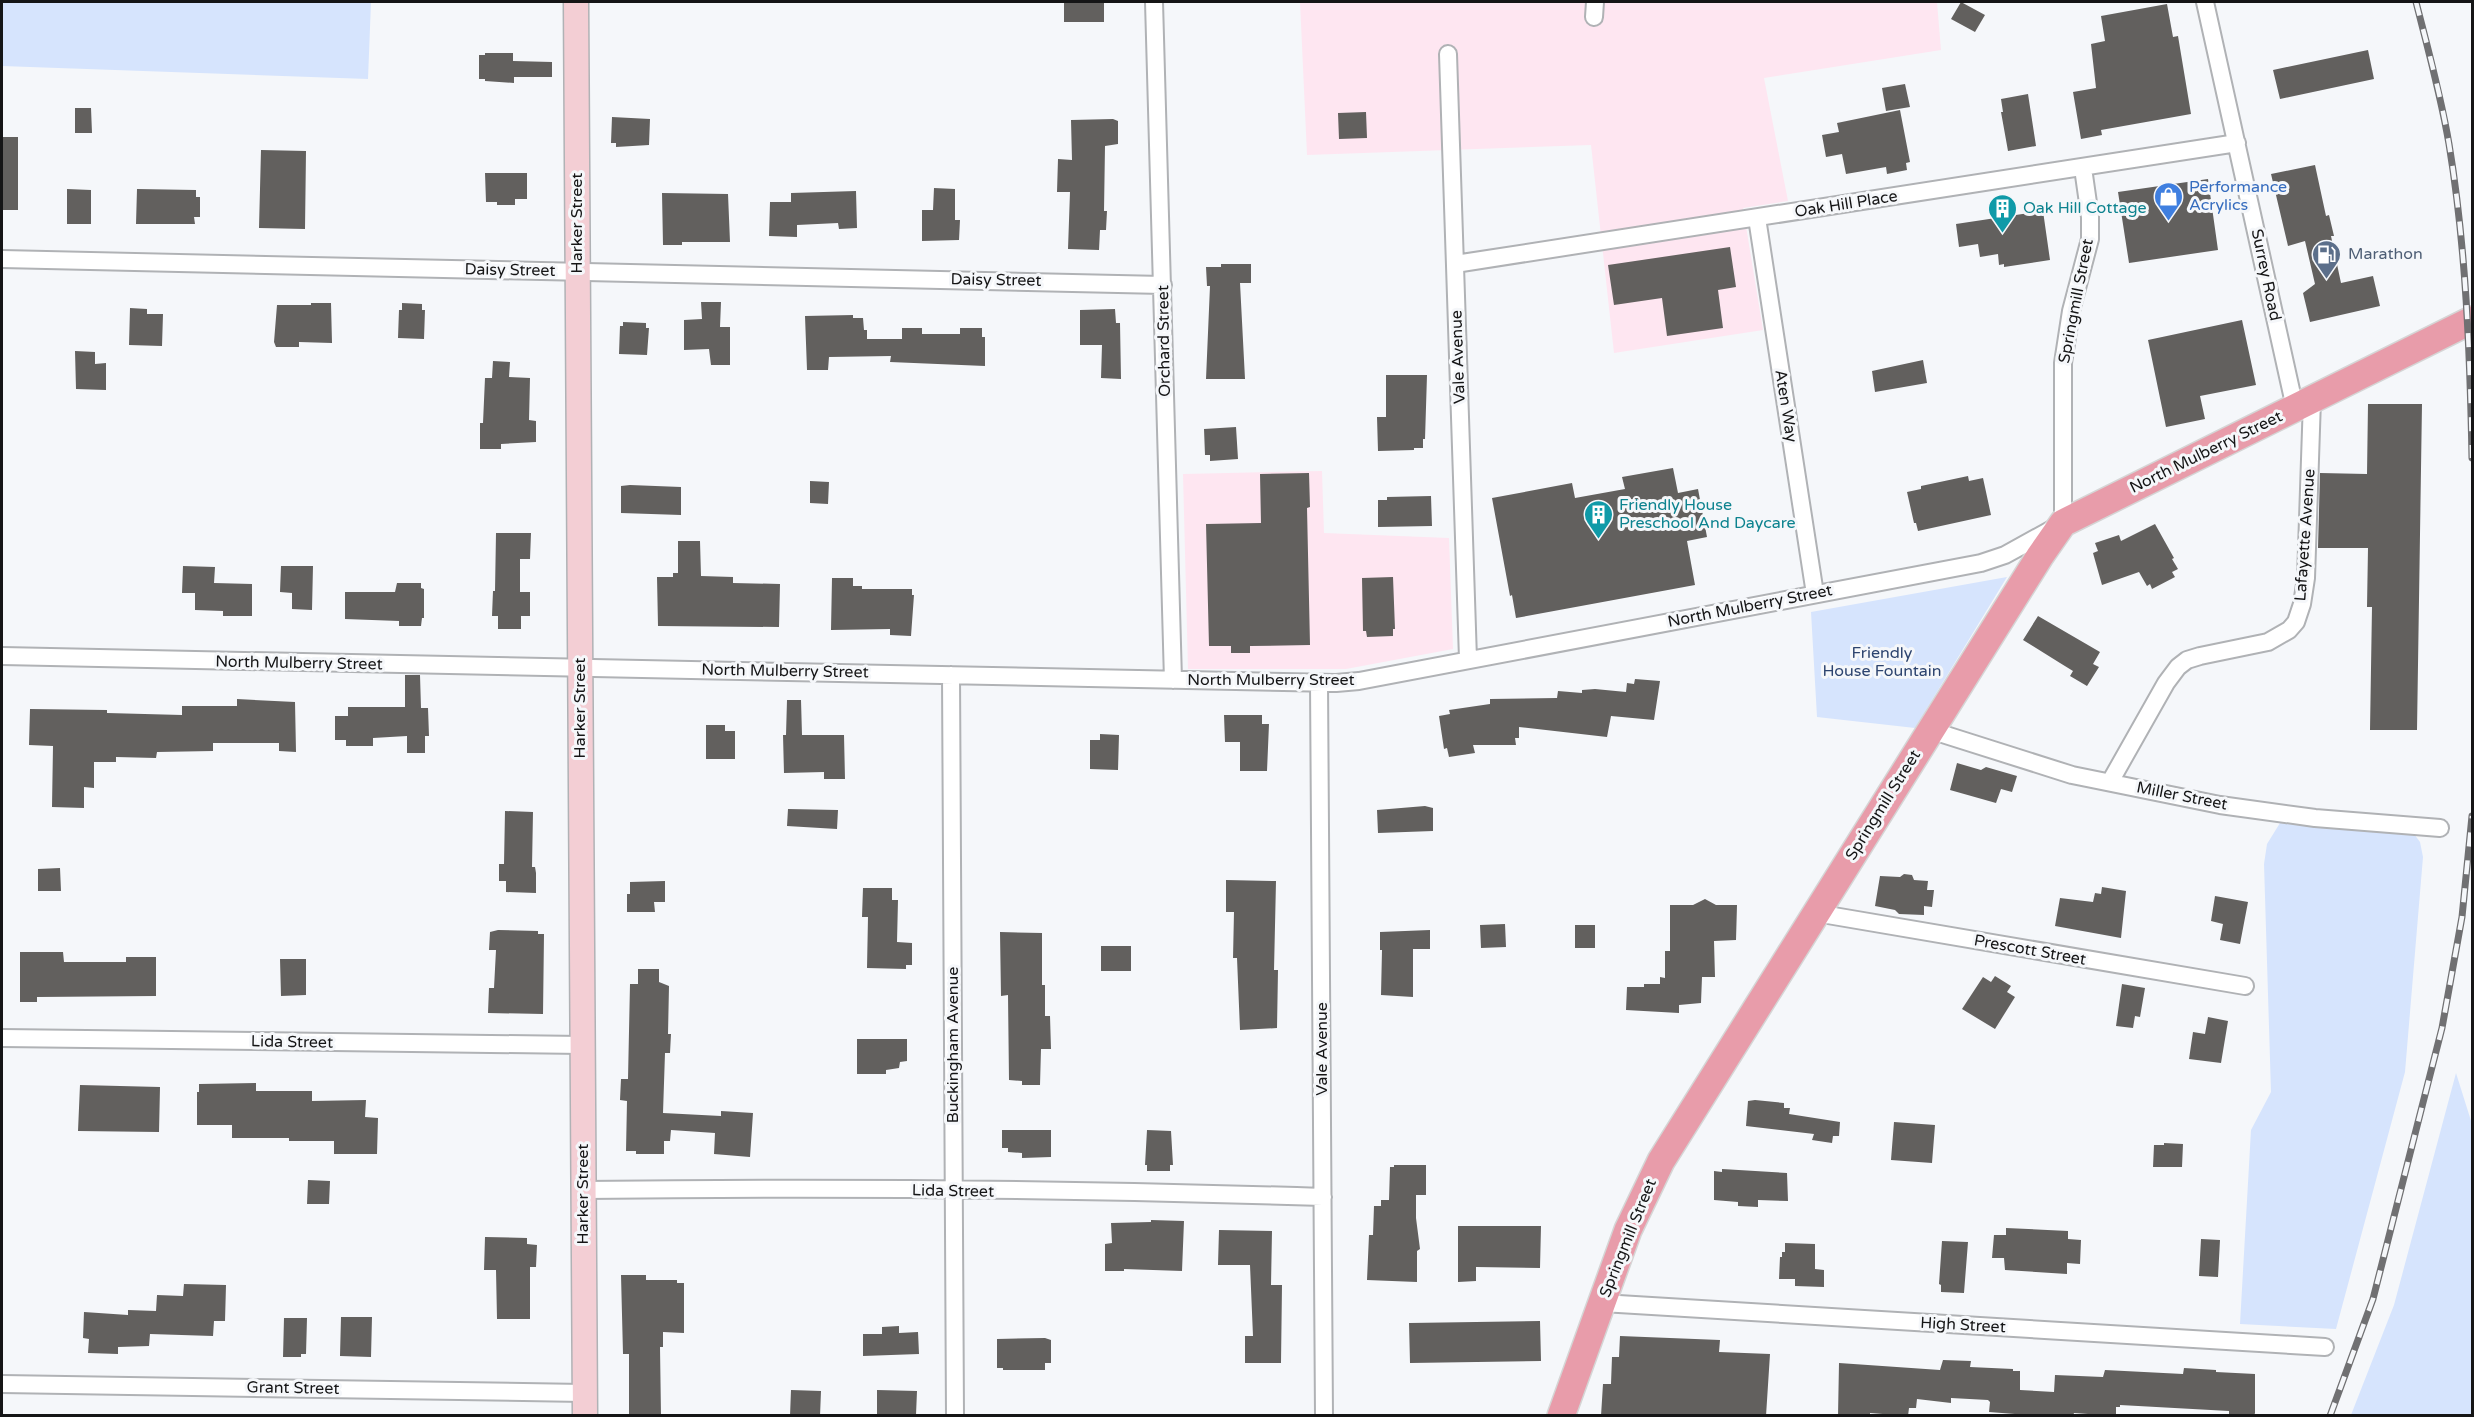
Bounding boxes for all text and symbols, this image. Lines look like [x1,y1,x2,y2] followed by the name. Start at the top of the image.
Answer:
[567,173,587,273] street label: Harker Street
[2189,177,2287,215] place label: Performance Acrylics
[2152,180,2184,222] shop icon: Performance Acrylics
[1793,186,1899,222] street label: Oak Hill Place
[1986,192,2018,234] building icon: Oak Hill Cottage
[2023,198,2147,218] place label: Oak Hill Cottage
[2247,227,2285,323] street label: Surrey Road
[2054,237,2098,365] street label: Springmill Street
[2311,238,2343,280] fuel station icon: Marathon
[2348,244,2423,264] place label: Marathon
[464,259,556,281] street label: Daisy Street
[950,269,1042,291] street label: Daisy Street
[1153,285,1175,397] street label: Orchard Street
[1446,310,1470,404] street label: Vale Avenue
[1770,368,1802,444] street label: Aten Way
[2126,406,2286,498] street label: North Mulberry Street
[2290,468,2320,602] street label: Lafayette Avenue
[1619,495,1796,533] place label: Friendly House Preschool And Daycare
[1582,498,1614,540] building icon: Friendly House Preschool And Daycare
[1666,580,1834,632] street label: North Mulberry Street
[1822,643,1942,681] park label: Friendly House Fountain
[215,652,383,674] street label: North Mulberry Street
[570,658,590,758] street label: Harker Street
[701,660,869,682] street label: North Mulberry Street
[1187,670,1355,690] street label: North Mulberry Street
[1841,746,1925,864] street label: Springmill Street
[2135,777,2229,815] street label: Miller Street
[1972,930,2088,970] street label: Prescott Street
[943,967,963,1123] street label: Buckingham Avenue
[1312,1002,1332,1096] street label: Vale Avenue
[251,1031,333,1053] street label: Lida Street
[573,1144,593,1244] street label: Harker Street
[1595,1176,1661,1300] street label: Springmill Street
[912,1180,994,1202] street label: Lida Street
[1920,1313,2006,1337] street label: High Street
[246,1377,340,1399] street label: Grant Street

